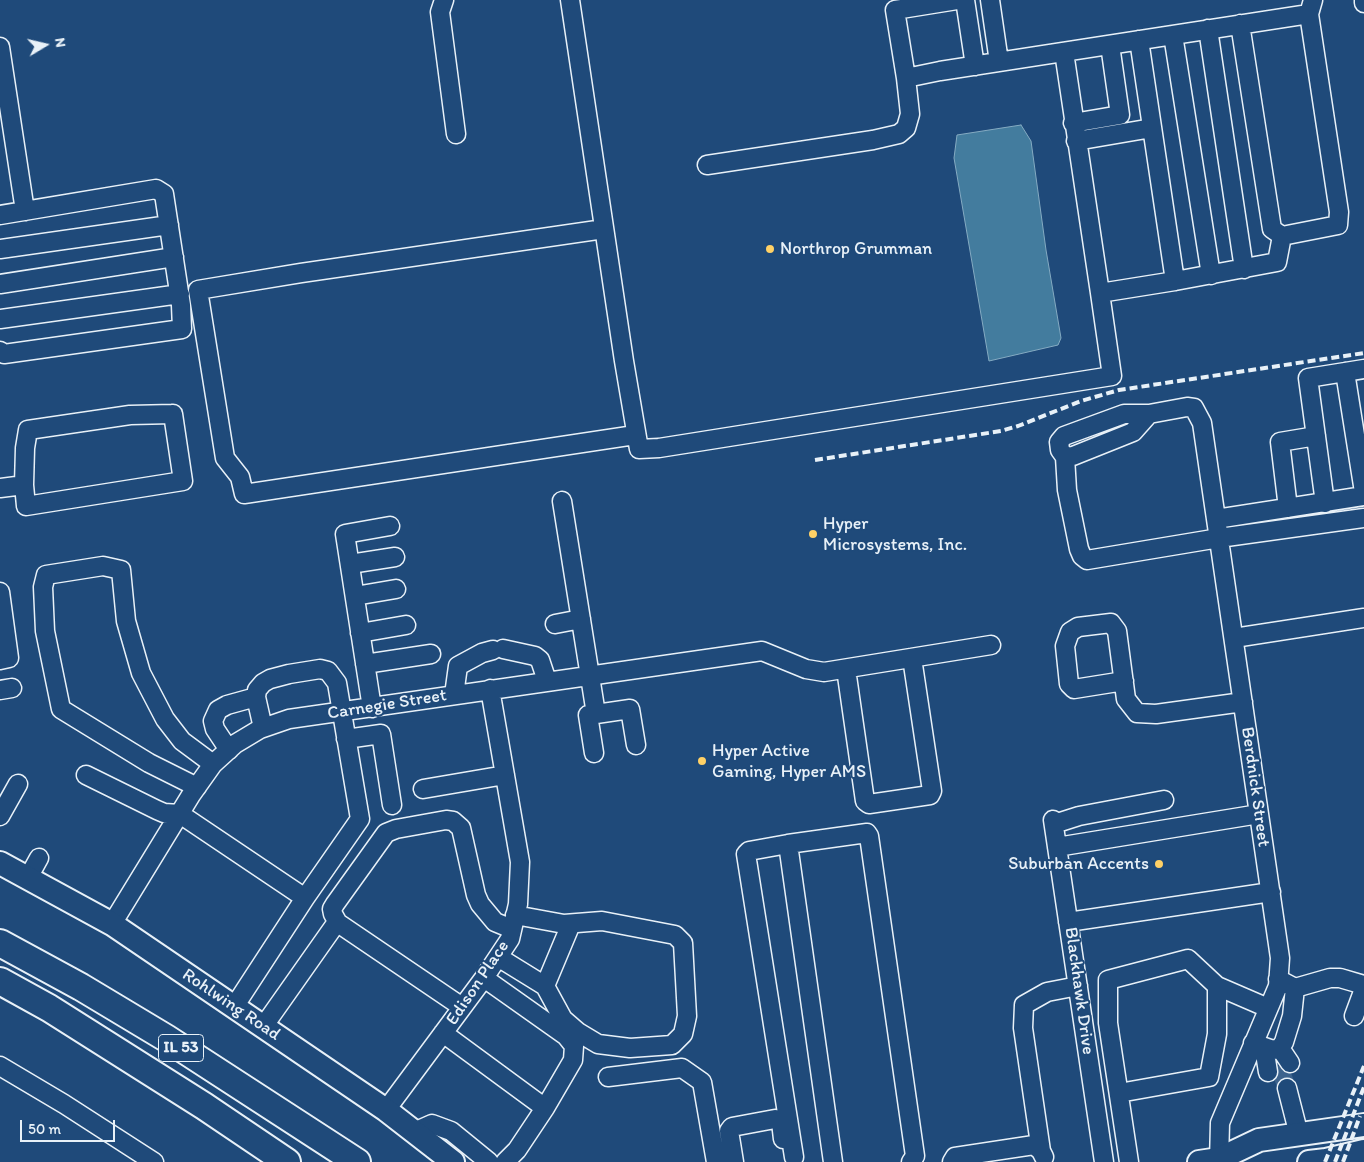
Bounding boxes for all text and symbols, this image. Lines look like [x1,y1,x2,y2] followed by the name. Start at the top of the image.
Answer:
[20,20,70,70] north arrow
[51,37,69,49] text: N
[780,238,932,260] place label: Northrop Grumman
[764,243,776,255] marker: Northrop Grumman
[823,513,967,556] place label: Hyper Microsystems, Inc.
[807,528,819,540] marker: Hyper Microsystems, Inc.
[326,685,448,725] street label: Carnegie Street
[1236,726,1274,848] street label: Berdnick Street
[712,740,866,782] place label: Hyper Active Gaming, Hyper AMS
[696,755,708,767] marker: Hyper Active Gaming, Hyper AMS
[1008,853,1149,875] place label: Suburban Accents
[1153,858,1165,870] marker: Suburban Accents
[1059,926,1099,1056] street label: Blackhawk Drive
[442,937,514,1029] street label: Edison Place
[178,964,284,1046] street label: Rohlwing Road
[158,1034,204,1062] road number: IL 53
[22,1110,118,1142] scale bar
[28,1120,61,1138] text: 50 m

